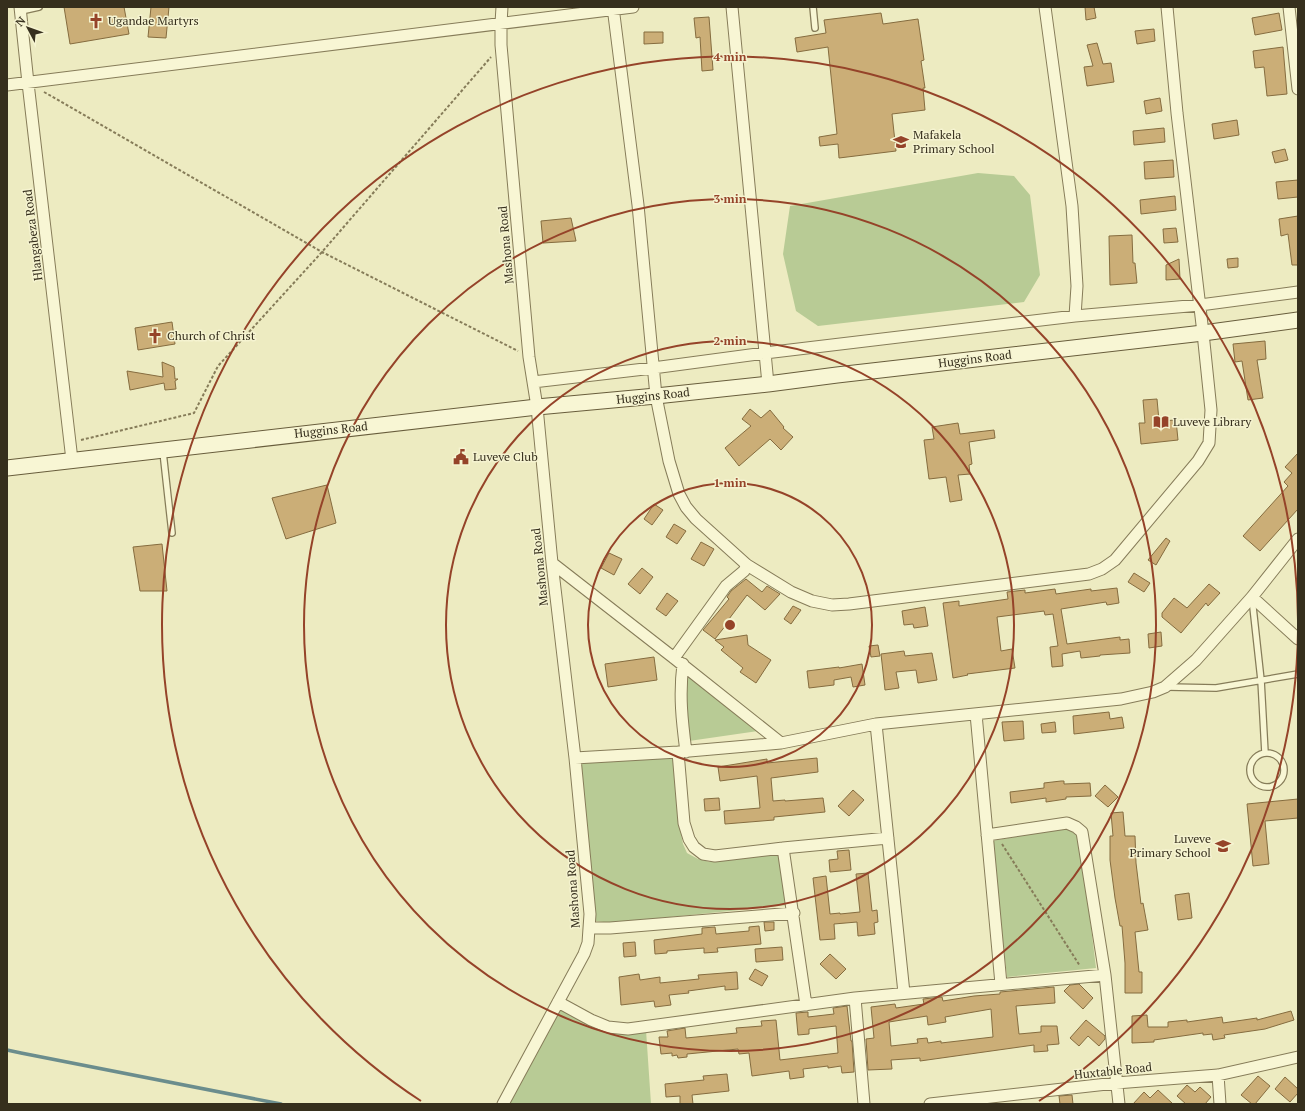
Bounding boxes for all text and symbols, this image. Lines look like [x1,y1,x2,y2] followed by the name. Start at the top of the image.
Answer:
[8,8,48,48] north arrow
[87,12,105,30] church icon: Ugandae Martyrs
[12,13,29,29] text: N
[108,13,199,28] place label: Ugandae Martyrs
[714,49,747,64] text: 4 min
[913,127,995,156] place label: Mafakela Primary School
[892,133,910,151] school or university icon: Mafakela Primary School
[19,188,46,282] street label: Hlangabeza Road
[714,191,747,206] text: 3 min
[495,205,516,285] street label: Mashona Road
[146,327,164,345] church icon: Church of Christ
[167,328,256,343] place label: Church of Christ
[714,333,747,348] text: 2 min
[937,347,1013,370] street label: Huggins Road
[615,384,691,407] street label: Huggins Road
[1152,413,1170,431] library icon: Luveve Library
[1173,414,1252,429] place label: Luveve Library
[293,418,369,441] street label: Huggins Road
[452,448,470,466] public building icon: Luveve Club
[473,449,538,464] place label: Luveve Club
[714,475,747,490] text: 1 min
[528,527,551,607] street label: Mashona Road
[723,618,737,632] centre of rings
[1129,831,1211,860] place label: Luveve Primary School
[1214,837,1232,855] school or university icon: Luveve Primary School
[562,849,583,929] street label: Mashona Road
[1073,1059,1153,1082] street label: Huxtable Road

